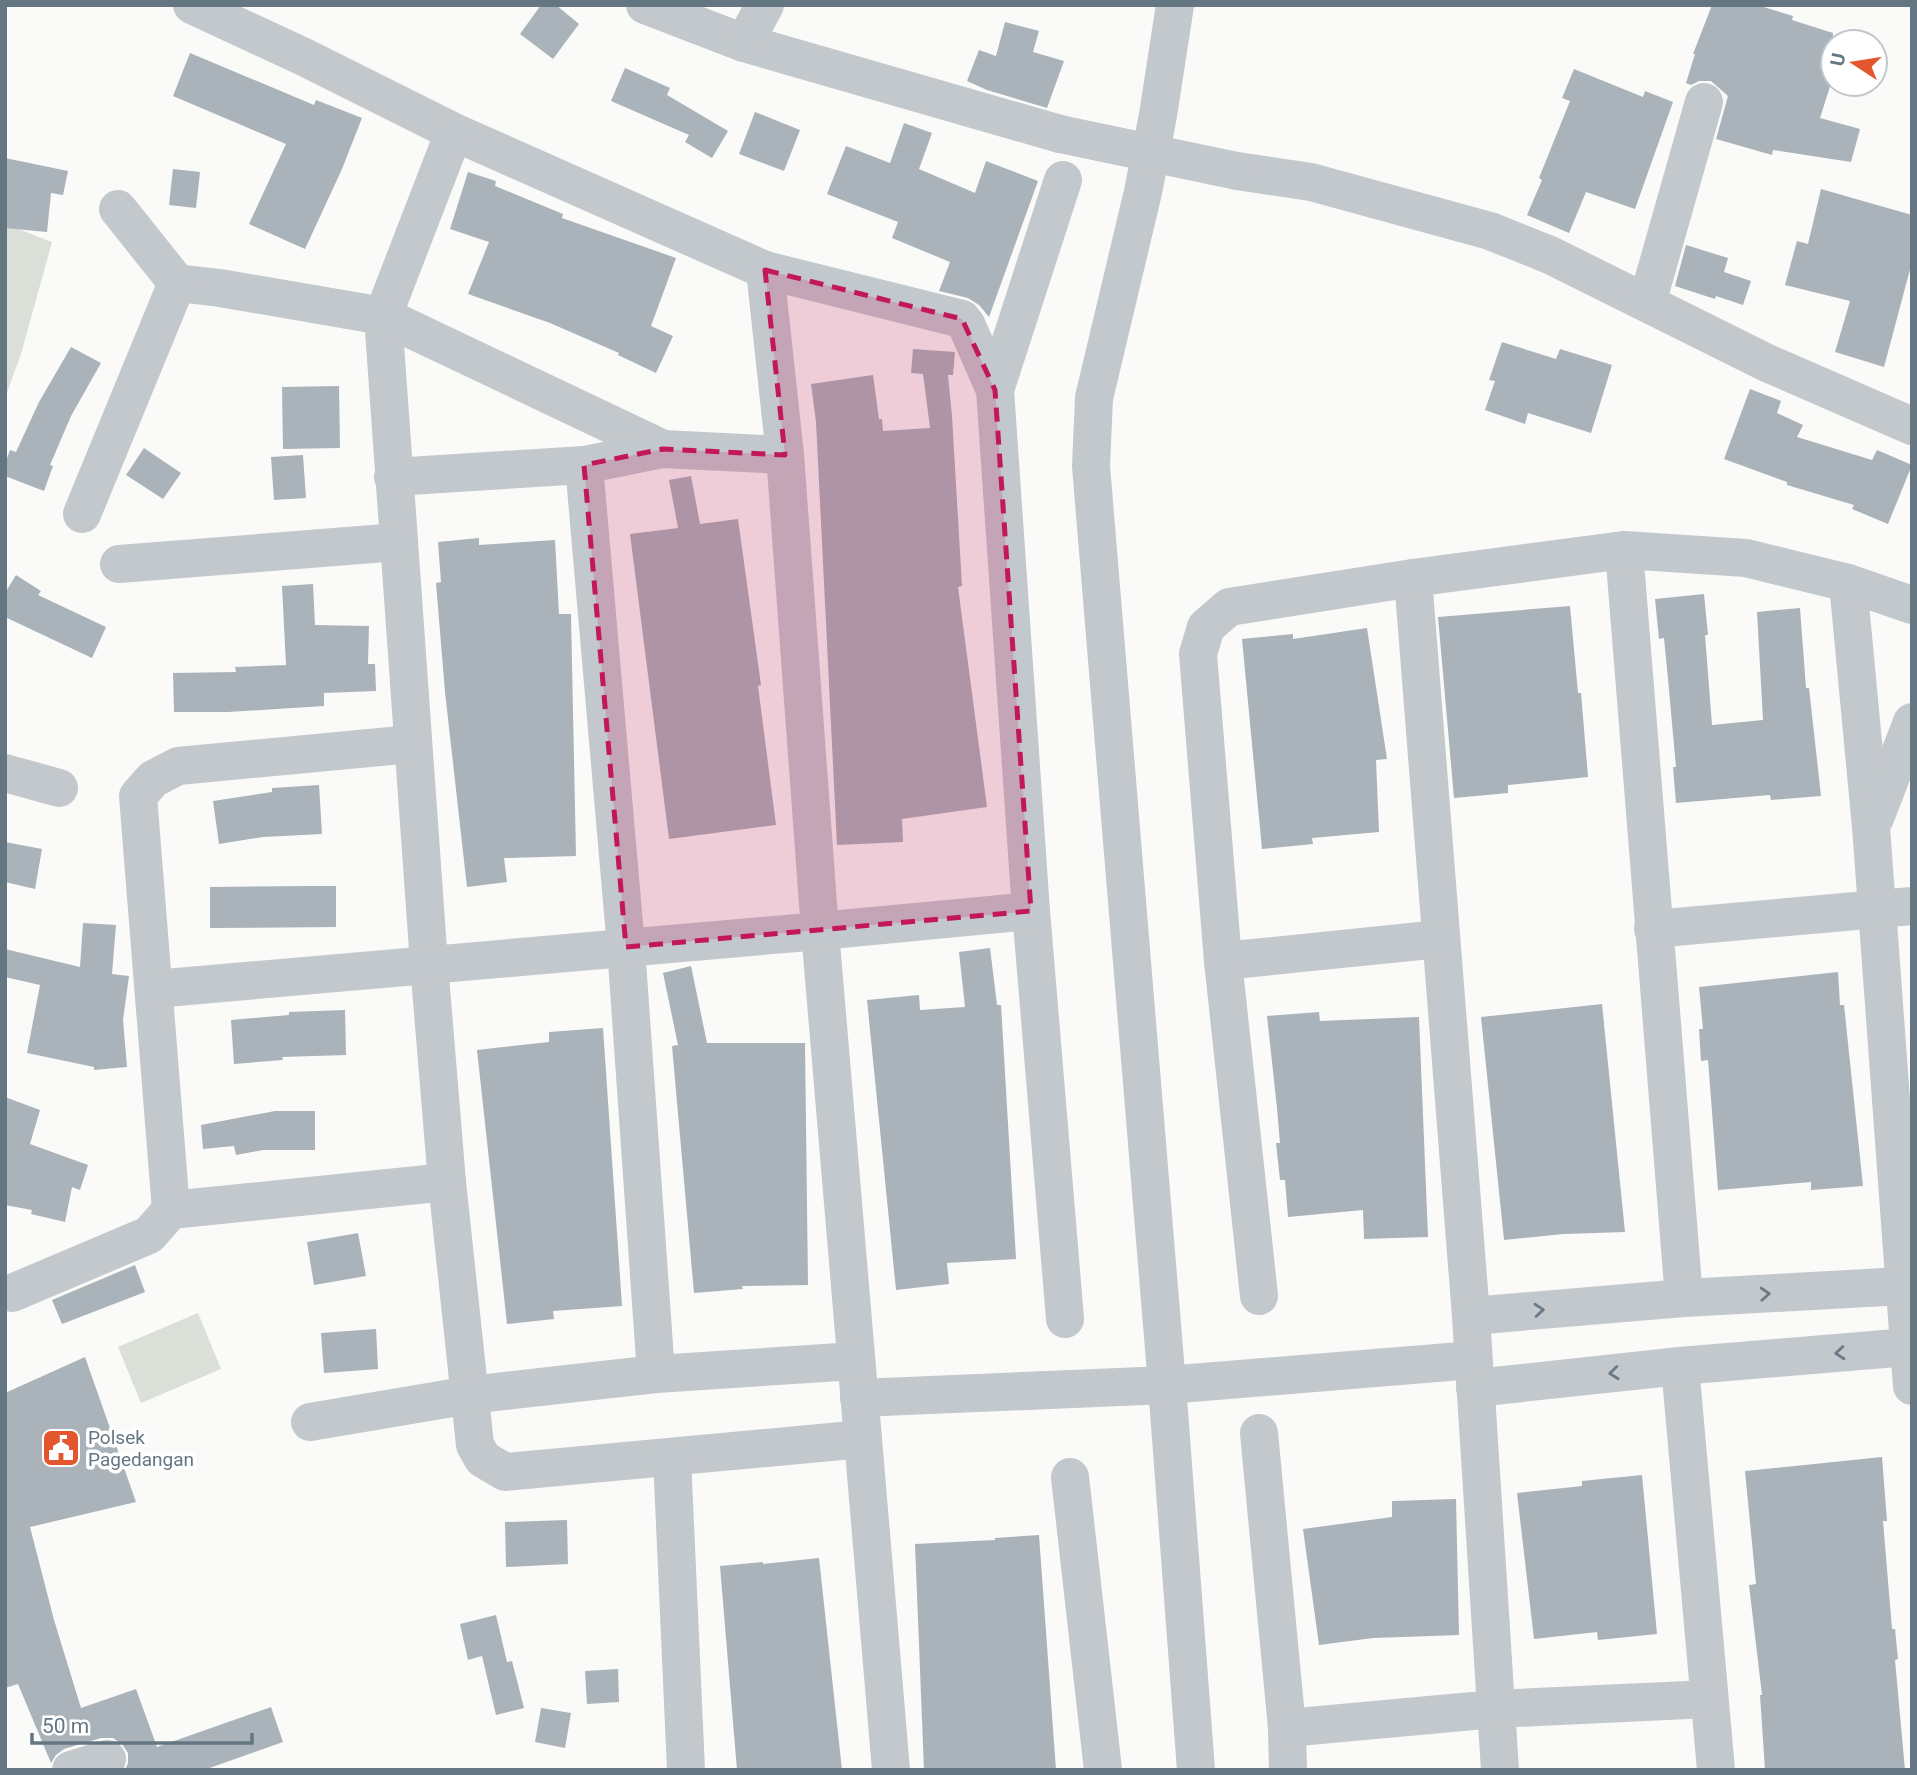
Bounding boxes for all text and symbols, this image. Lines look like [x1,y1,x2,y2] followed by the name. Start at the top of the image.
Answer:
[1819,28,1889,98] north arrow
[1825,51,1850,68] text: U
[1760,1286,1771,1301] one-way arrow
[1533,1303,1544,1318] one-way arrow
[1834,1345,1845,1360] one-way arrow
[1608,1365,1619,1380] one-way arrow
[88,1426,194,1471] place label: Polsek Pagedangan
[40,1427,82,1469] public building icon: Polsek Pagedangan
[32,1702,252,1746] scale bar
[42,1714,89,1738] text: 50 m

